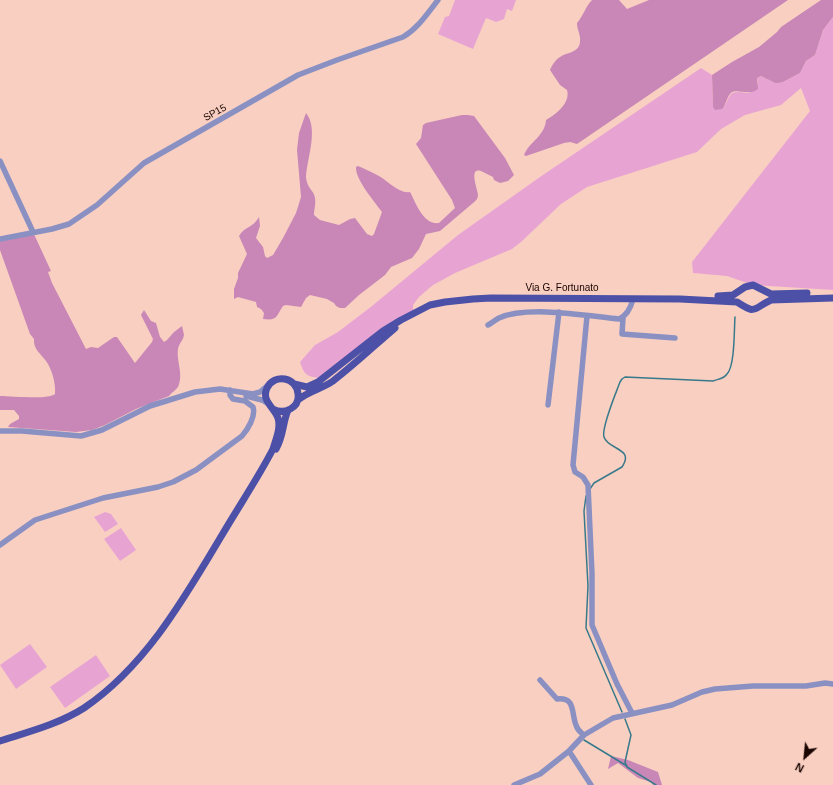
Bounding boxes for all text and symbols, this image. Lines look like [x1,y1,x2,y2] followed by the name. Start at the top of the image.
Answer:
[201,102,229,124] street label: SP15
[525,282,599,294] street label: Via G. Fortunato
[785,737,825,777] north arrow
[793,761,806,775] text: N

